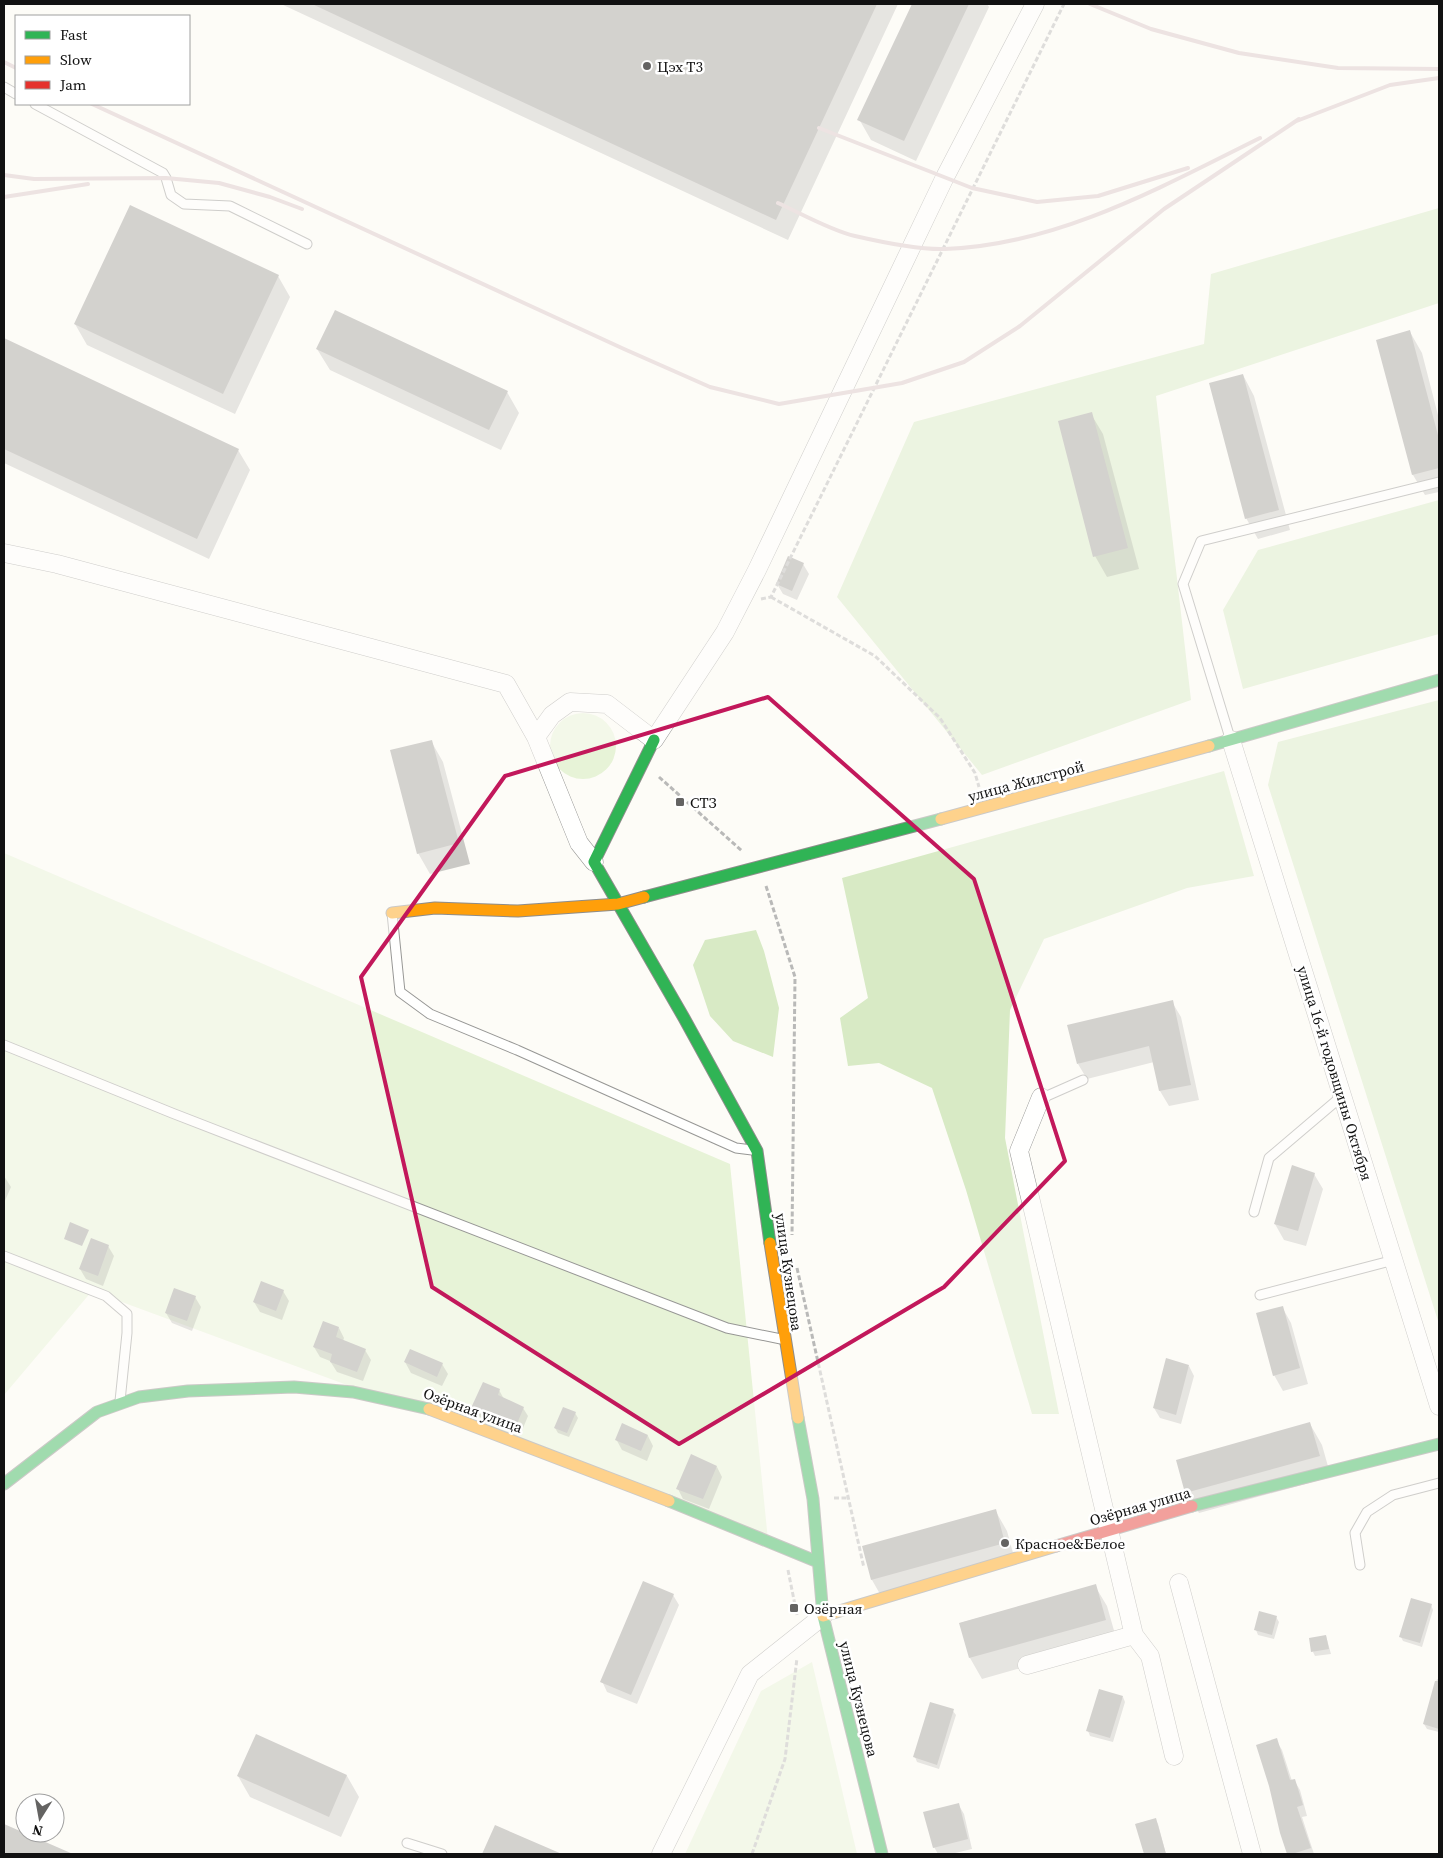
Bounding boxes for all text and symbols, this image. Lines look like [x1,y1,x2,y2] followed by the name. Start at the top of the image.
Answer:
[15,15,190,105] legend
[60,24,87,45] text: Fast
[60,49,92,70] text: Slow
[657,56,703,77] place label: Цэх Т3
[641,60,653,72] marker: Цэх Т3
[59,74,87,95] text: Jam
[966,755,1087,807] street label: улица Жилстрой
[690,792,717,813] place label: СТЗ
[674,796,686,808] marker: СТЗ
[1292,963,1378,1183] street label: улица 16-й годовщины Октября
[770,1212,808,1333] street label: улица Кузнецова
[420,1382,526,1438] street label: Озёрная улица
[1087,1481,1193,1530] street label: Озёрная улица
[1015,1533,1125,1554] place label: Красное&Белое
[999,1537,1011,1549] marker: Красное&Белое
[804,1598,863,1619] place label: Озёрная
[788,1602,800,1614] marker: Озёрная
[834,1639,884,1760] street label: улица Кузнецова
[15,1793,65,1843] north arrow
[31,1820,44,1842] text: N

